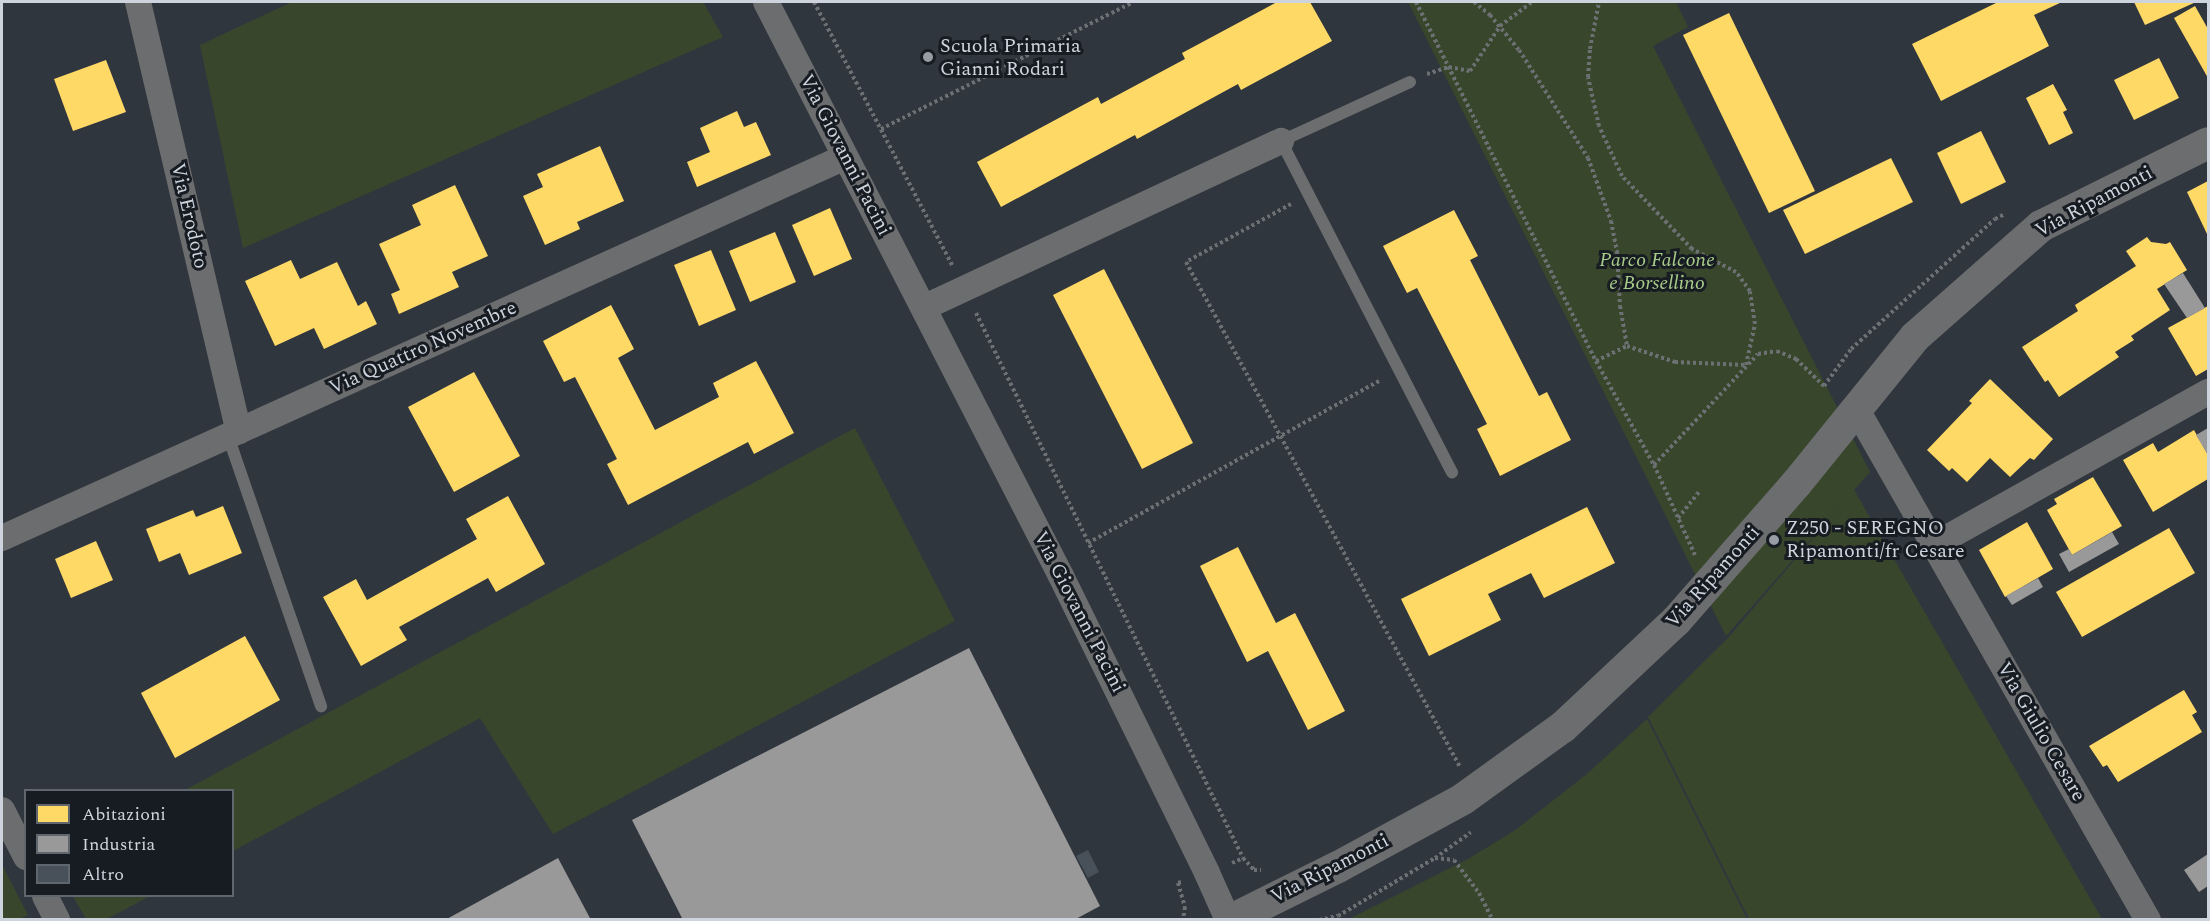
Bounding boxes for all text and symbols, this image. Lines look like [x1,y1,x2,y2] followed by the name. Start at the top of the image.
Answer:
[940,34,1081,81] place label: Scuola Primaria Gianni Rodari
[921,50,935,64] marker: Scuola Primaria Gianni Rodari
[794,70,896,240] street label: Via Giovanni Pacini
[165,161,213,271] street label: Via Erodoto
[2031,161,2157,243] street label: Via Ripamonti
[1599,249,1715,296] park label: Parco Falcone e Borsellino
[325,296,521,400] street label: Via Quattro Novembre
[1786,516,1965,563] place label: Z250 - SEREGNO Ripamonti/fr Cesare
[1661,521,1765,633] street label: Via Ripamonti
[1028,527,1130,697] street label: Via Giovanni Pacini
[1767,533,1781,547] marker: Z250 - SEREGNO Ripamonti/fr Cesare
[1991,658,2091,806] street label: Via Giulio Cesare
[24,789,234,897] legend
[82,801,166,828] text: Abitazioni
[1267,829,1393,909] street label: Via Ripamonti
[82,831,155,858] text: Industria
[82,861,124,888] text: Altro

